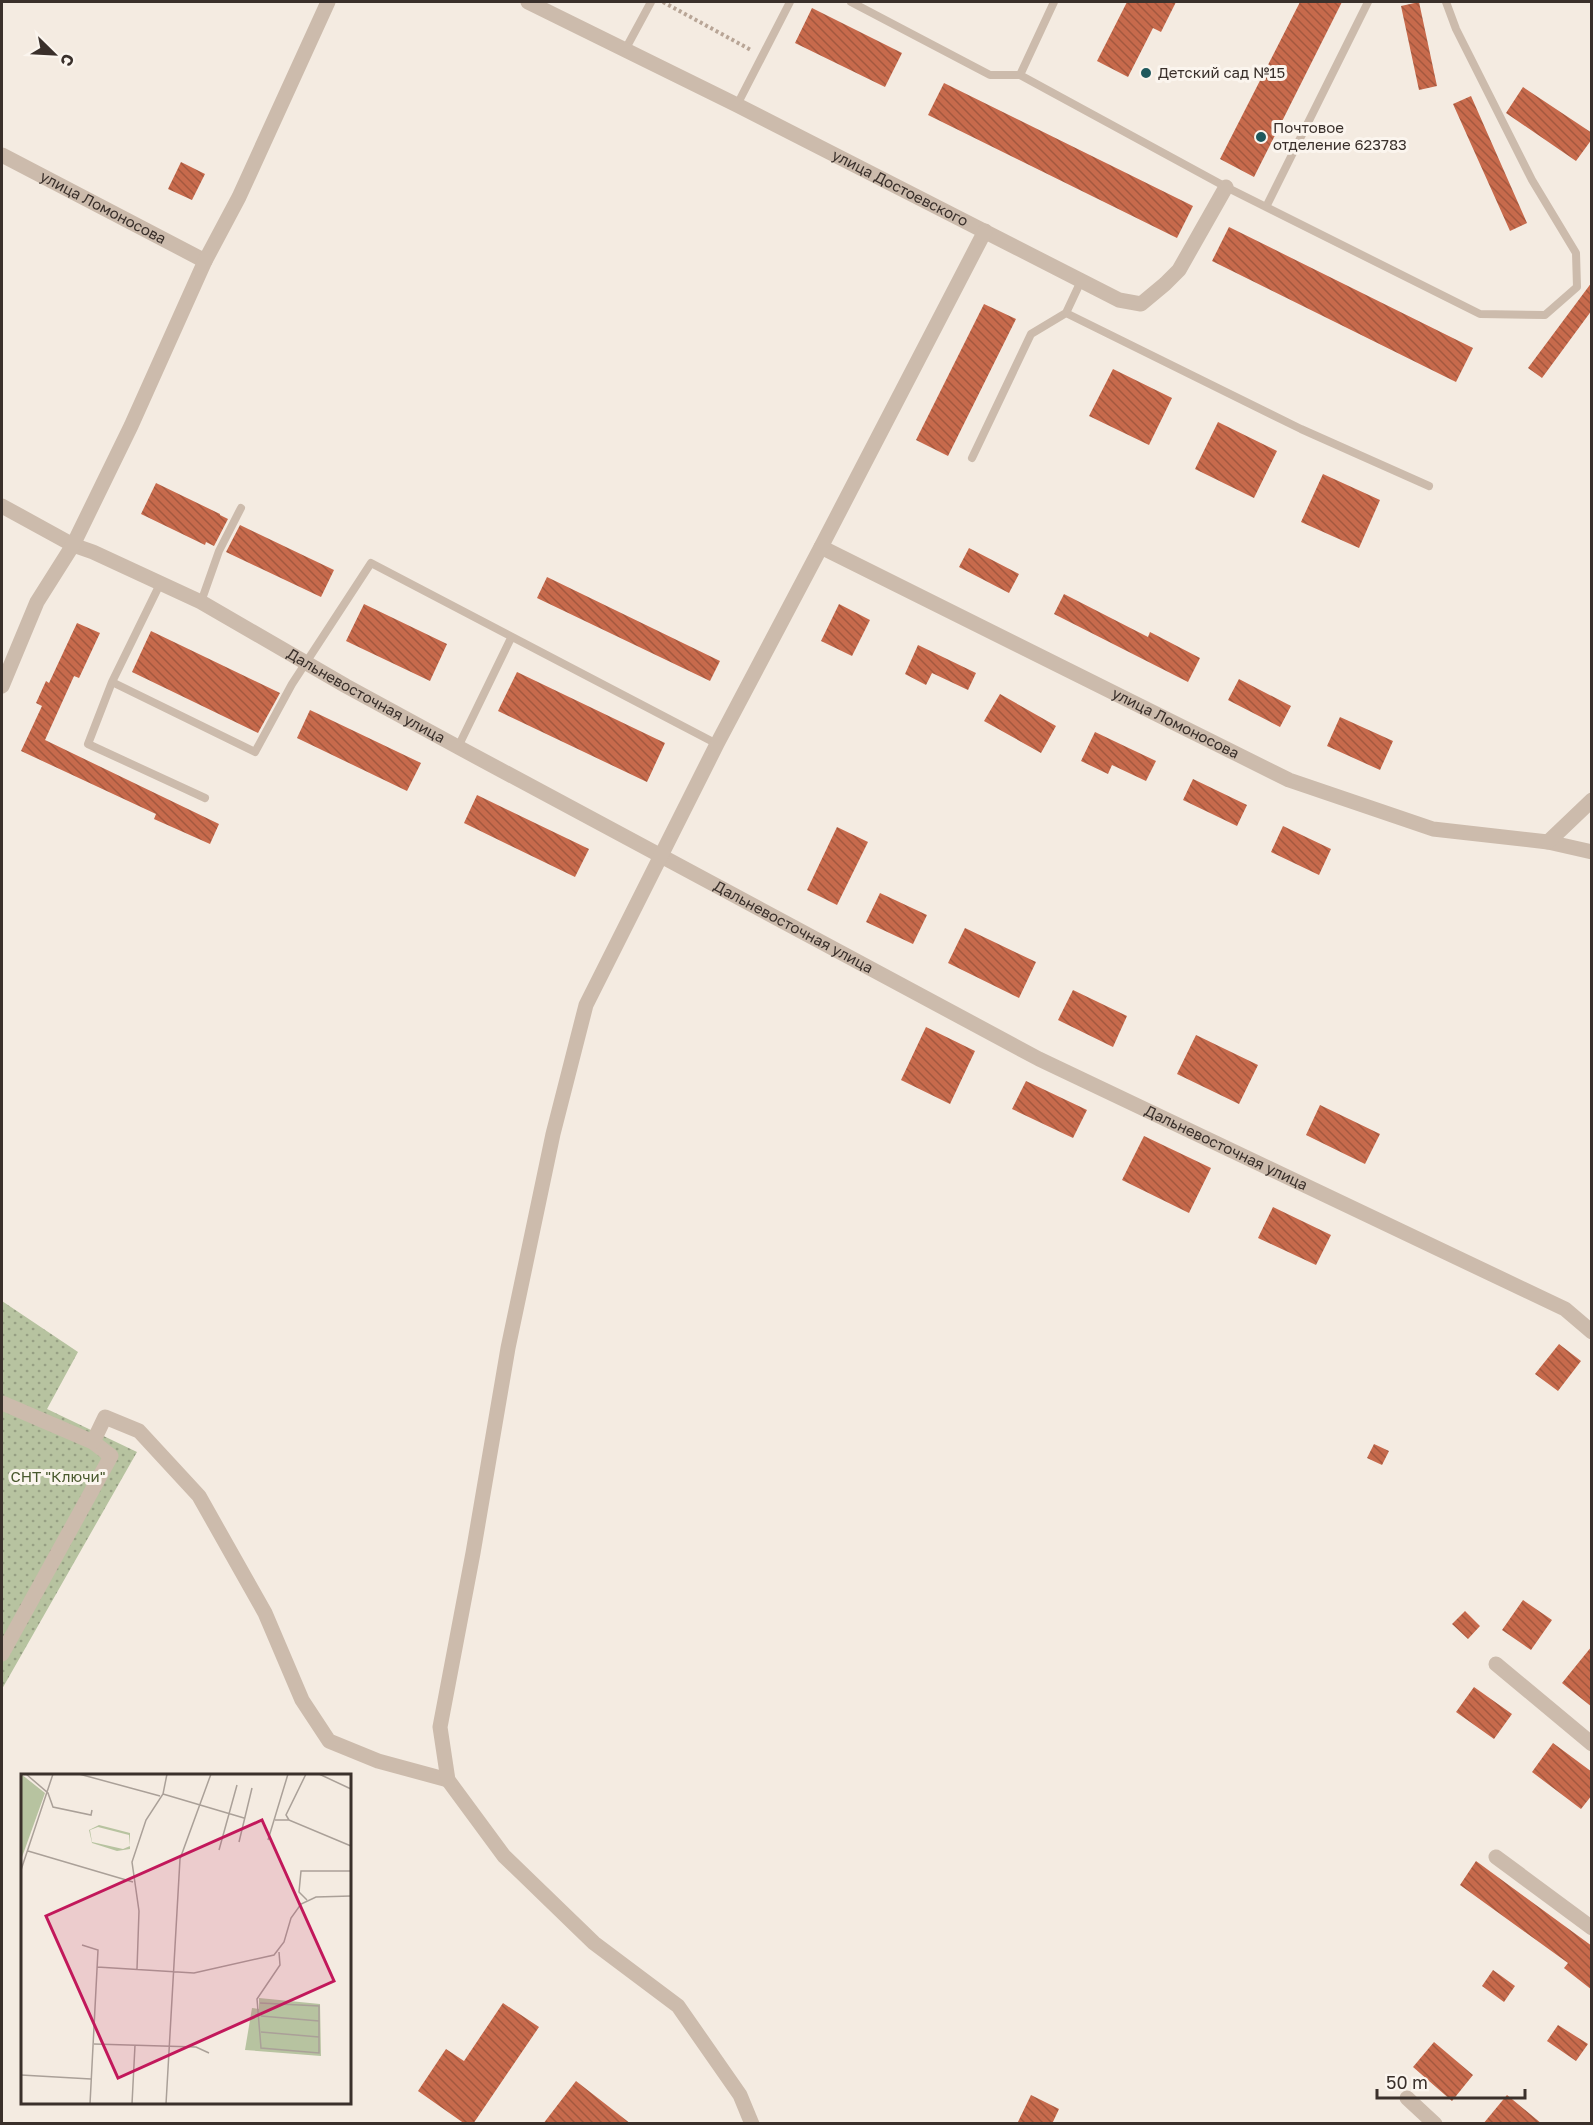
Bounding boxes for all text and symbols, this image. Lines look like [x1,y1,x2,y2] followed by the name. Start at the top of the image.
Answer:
[24,24,84,84] north arrow
[56,51,79,69] text: С
[1158,63,1285,81] place label: Детский сад №15
[1139,66,1153,80] marker: Детский сад №15
[1273,118,1407,153] place label: Почтовое отделение 623783
[1254,130,1268,144] marker: Почтовое отделение 623783
[829,145,972,230] street label: улица Достоевского
[37,167,170,247] street label: улица Ломоносова
[284,644,449,746] street label: Дальневосточная улица
[1109,683,1242,762] street label: улица Ломоносова
[711,876,877,976] street label: Дальневосточная улица
[1142,1101,1311,1193] street label: Дальневосточная улица
[10,1467,106,1485] park label: СНТ "Ключи"
[21,1774,351,2104] inset map
[1377,2062,1526,2100] scale bar
[1386,2071,1428,2093] text: 50 m

